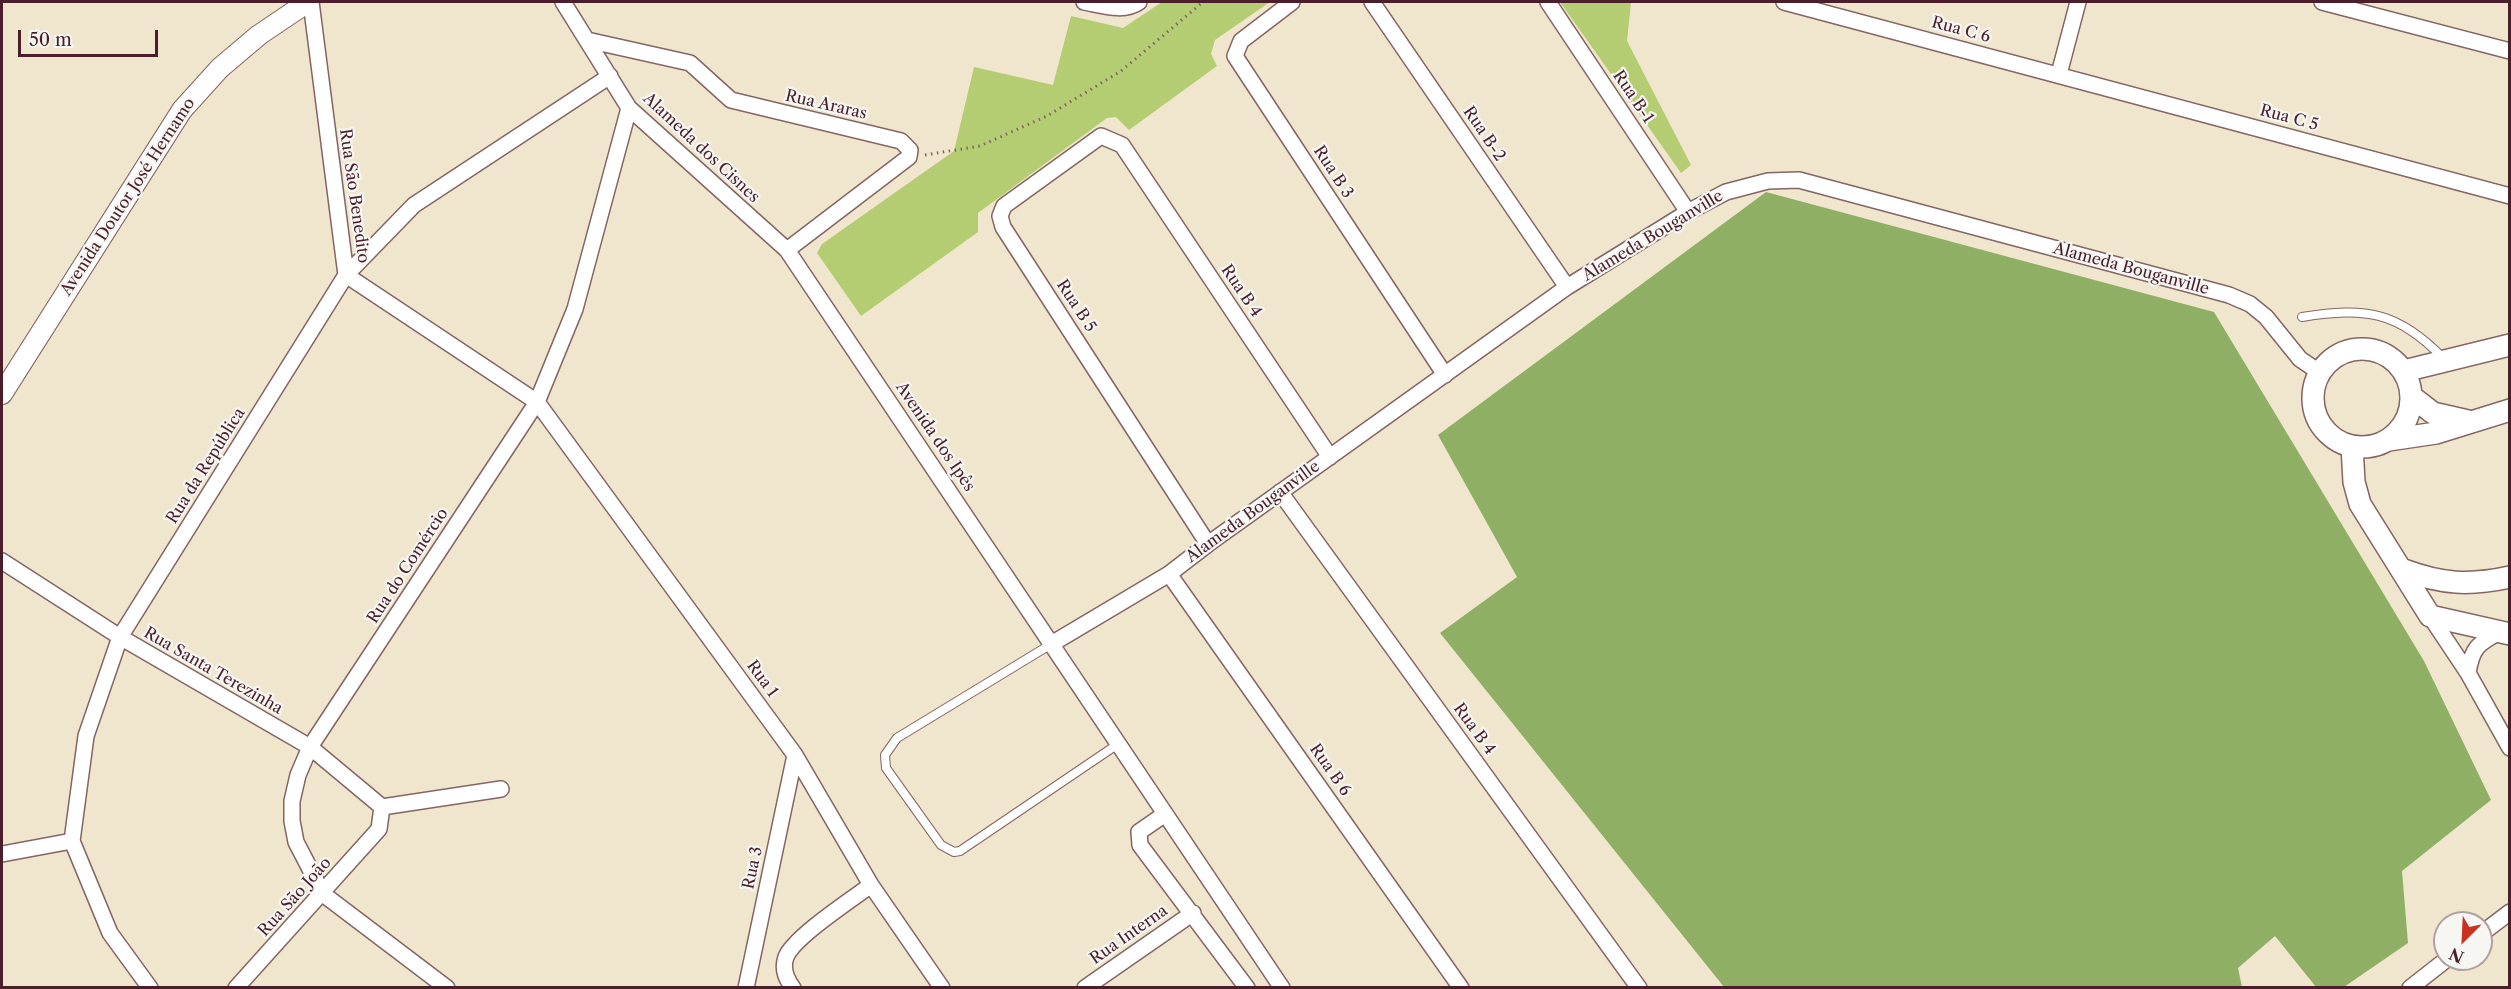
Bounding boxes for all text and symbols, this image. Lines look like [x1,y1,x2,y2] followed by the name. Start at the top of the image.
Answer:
[1929,13,1993,47] street label: Rua C 6
[21,18,160,56] scale bar
[29,29,72,51] text: 50 m
[1608,67,1658,127] street label: Rua B-1
[783,86,869,124] street label: Rua Araras
[639,89,763,207] street label: Alameda dos Cisnes
[57,94,199,300] street label: Avenida Doutor José Hernamo
[2258,101,2320,135] street label: Rua C 5
[1459,103,1509,165] street label: Rua B-2
[335,128,373,264] street label: Rua São Benedito
[1309,142,1357,202] street label: Rua B 3
[1579,186,1727,286] street label: Alameda Bouganville
[2051,239,2211,299] street label: Alameda Bouganville
[1217,261,1265,321] street label: Rua B 4
[1052,276,1100,336] street label: Rua B 5
[891,379,979,495] street label: Avenida dos Ipês
[163,405,249,527] street label: Rua da República
[1182,457,1324,567] street label: Alameda Bouganville
[364,505,452,627] street label: Rua do Comércio
[140,623,286,719] street label: Rua Santa Terezinha
[742,657,782,701] street label: Rua 1
[1449,700,1499,758] street label: Rua B 4
[1305,740,1355,800] street label: Rua B 6
[739,845,767,891] street label: Rua 3
[254,853,336,941] street label: Rua São João
[1087,901,1171,969] street label: Rua Interna
[2433,911,2493,971] north arrow
[2446,944,2467,968] text: N

